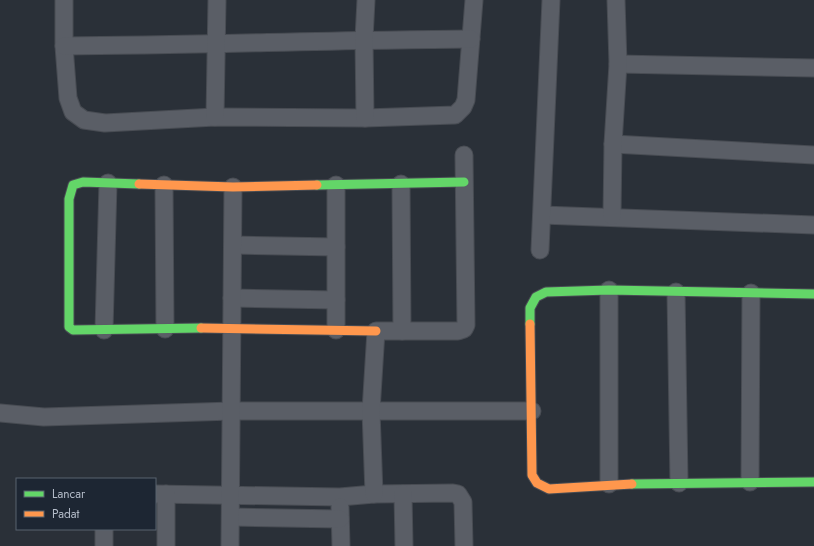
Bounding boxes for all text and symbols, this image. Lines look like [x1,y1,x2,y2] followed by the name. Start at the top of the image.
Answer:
[16,478,156,530] legend
[52,485,86,503] text: Lancar
[52,505,80,523] text: Padat

